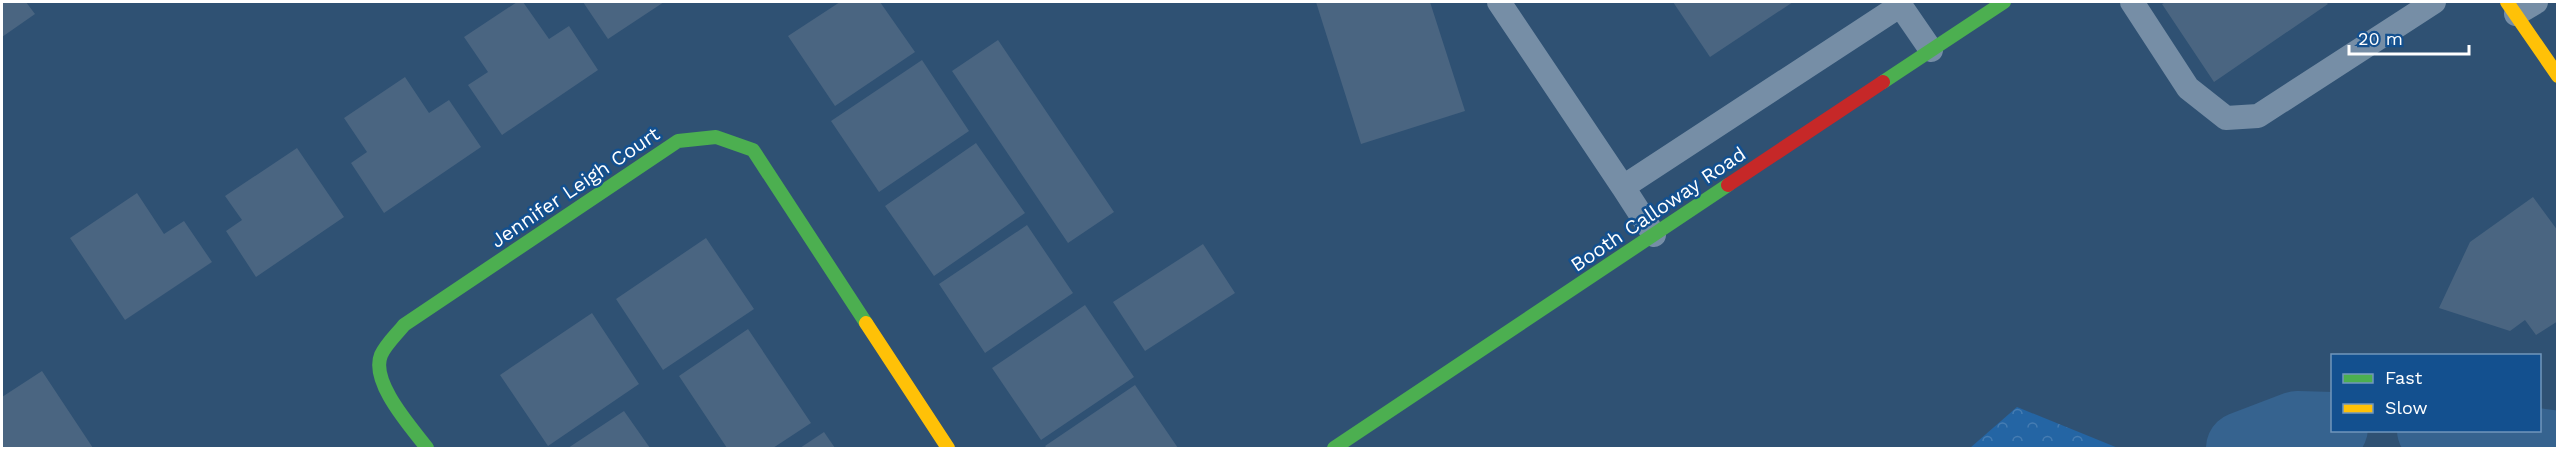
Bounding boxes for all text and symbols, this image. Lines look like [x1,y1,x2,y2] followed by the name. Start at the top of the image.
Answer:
[2349,18,2469,56] scale bar
[2358,28,2403,49] text: 20 m
[486,121,665,253] street label: Jennifer Leigh Court
[1566,141,1750,277] street label: Booth Calloway Road
[2331,354,2541,432] legend
[2385,367,2423,388] text: Fast
[2385,397,2428,418] text: Slow

